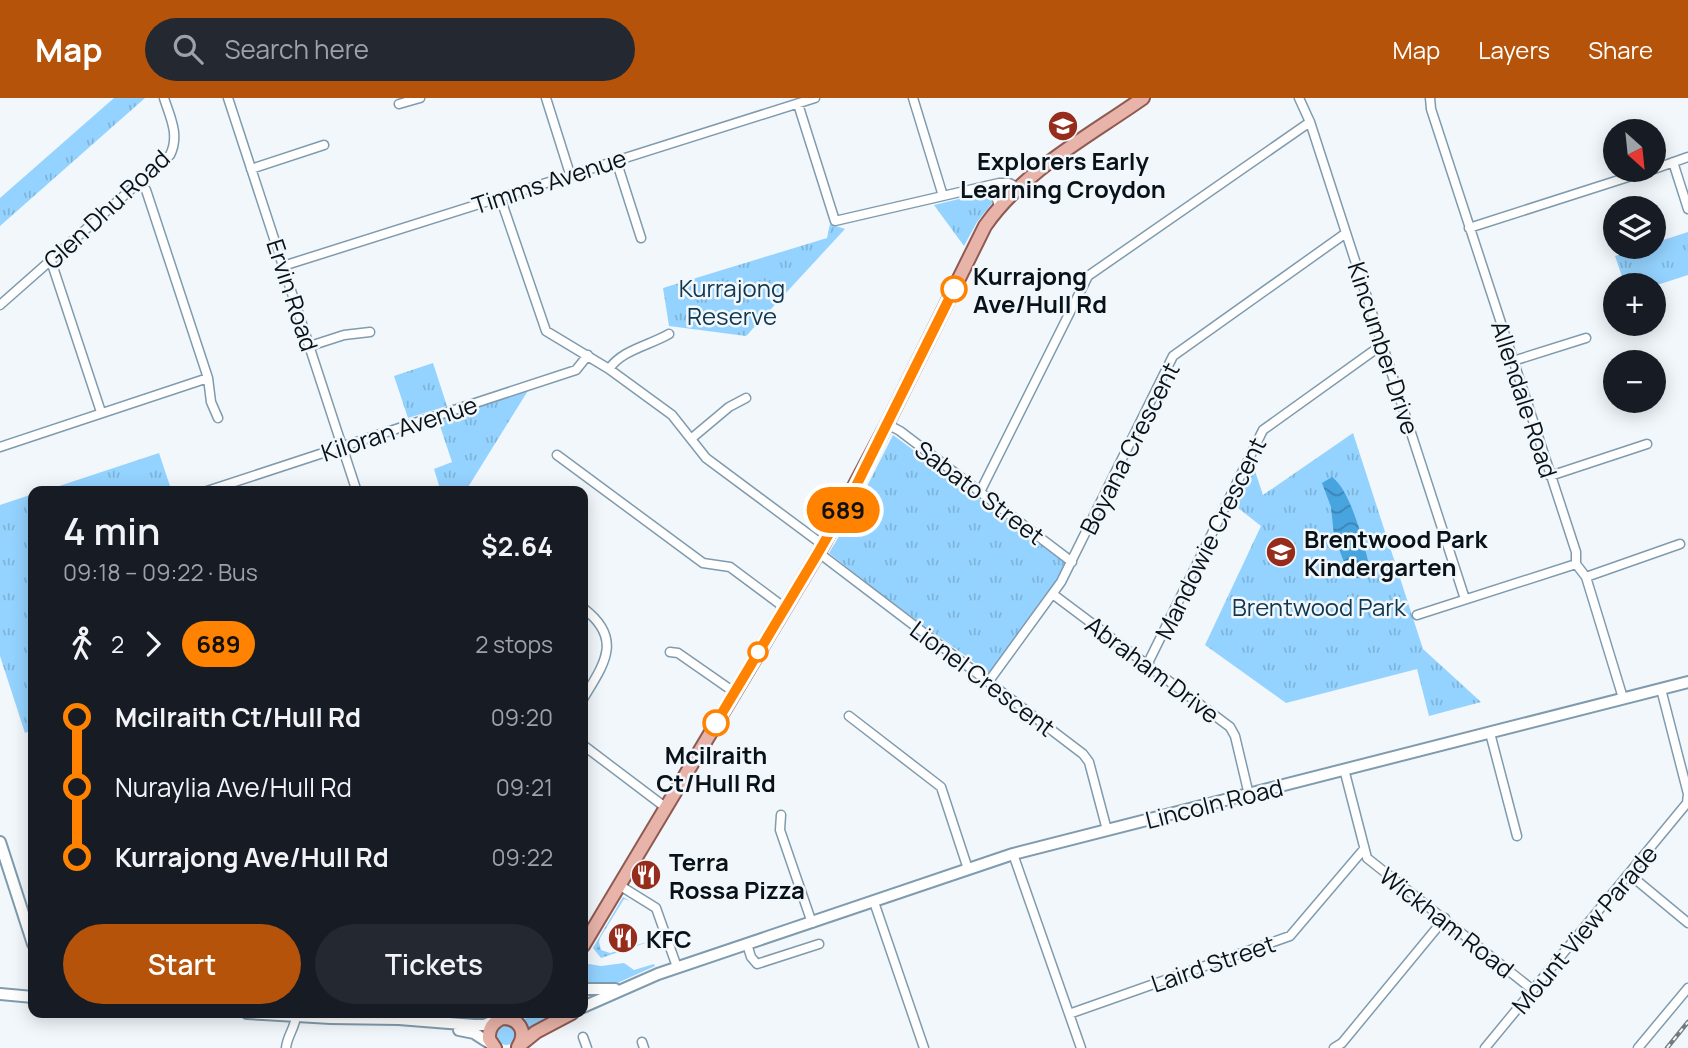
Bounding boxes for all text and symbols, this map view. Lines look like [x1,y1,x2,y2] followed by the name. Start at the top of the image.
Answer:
[145,18,635,81] search box
[35,27,103,72] text: Map
[169,30,207,68] icon: search
[225,31,369,67] text: Search here
[1393,33,1440,66] text: Map
[1478,33,1550,66] text: Layers
[1588,33,1653,66] text: Share
[1046,109,1080,143] school or university icon: Explorers Early Learning Croydon
[1603,119,1666,182] north arrow
[1603,119,1666,413] map controls
[468,141,630,221] street label: Timms Avenue
[36,142,176,276] street label: Glen Dhu Road
[960,144,1166,205] place label: Explorers Early Learning Croydon
[1603,196,1666,259] button: layers
[259,235,327,355] street label: Ervin Road
[1341,257,1427,439] street label: Kincumber Drive
[973,259,1107,320] place label: Kurrajong Ave/Hull Rd
[679,271,785,332] park label: Kurrajong Reserve
[1603,273,1666,336] button: +
[941,276,967,302] marker: Kurrajong Ave/Hull Rd
[1484,316,1566,482] street label: Allendale Road
[1603,350,1666,413] button: −
[1071,356,1187,540] street label: Boyana Crescent
[317,387,481,469] street label: Kiloran Avenue
[1147,431,1273,645] street label: Mandowie Crescent
[908,432,1052,552] street label: Sabato Street
[803,487,883,533] line badge: 689
[821,493,865,526] text: 689
[63,504,160,556] text: 4 min
[1304,522,1488,583] place label: Brentwood Park Kindergarten
[481,528,553,564] text: $2.64
[1264,535,1298,569] school or university icon: Brentwood Park Kindergarten
[63,556,258,588] text: 09:18 – 09:22 · Bus
[1232,590,1407,623] park label: Brentwood Park
[1079,608,1227,730] street label: Abraham Drive
[904,613,1062,743] street label: Lionel Crescent
[63,625,101,663] icon: walk
[134,625,172,663] icon: forward
[196,627,241,660] text: 689
[111,628,124,660] text: 2
[475,628,553,660] text: 2 stops
[748,642,768,662] unlabelled marker
[115,699,361,735] text: Mcilraith Ct/Hull Rd
[491,701,553,733] text: 09:20
[703,710,729,736] marker: Mcilraith Ct/Hull Rd
[656,738,776,799] place label: Mcilraith Ct/Hull Rd
[115,769,352,805] text: Nuraylia Ave/Hull Rd
[1142,770,1286,836] street label: Lincoln Road
[496,771,553,803] text: 09:21
[1504,838,1664,1020] street label: Mount View Parade
[115,839,389,875] text: Kurrajong Ave/Hull Rd
[492,841,553,873] text: 09:22
[669,845,805,906] place label: Terra Rossa Pizza
[629,858,663,892] restaurant icon: Terra Rossa Pizza
[1373,859,1521,985] street label: Wickham Road
[606,921,640,955] restaurant icon: KFC
[646,922,692,955] place label: KFC
[63,924,301,1004] button: Start
[315,924,553,1004] button: Tickets
[1147,926,1279,1000] street label: Laird Street

